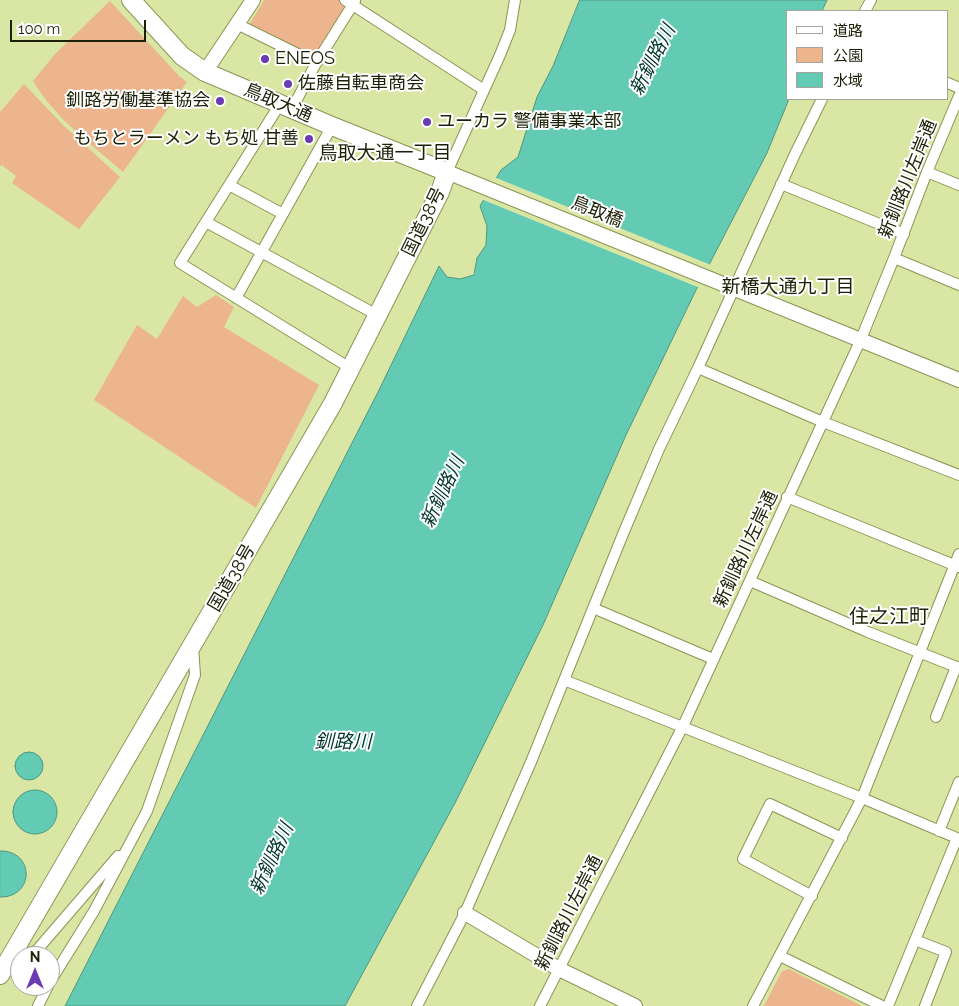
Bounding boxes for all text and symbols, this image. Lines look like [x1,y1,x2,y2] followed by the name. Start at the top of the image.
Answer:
[12,10,149,42] scale bar
[786,10,949,100] legend
[18,20,60,38] text: 100 m
[626,21,680,99] water label: 新釧路川
[833,22,863,40] text: 道路
[833,47,863,65] text: 公園
[275,48,335,70] place label: ENEOS
[259,53,271,65] marker: ENEOS
[833,72,863,90] text: 水域
[298,73,424,95] place label: 佐藤自転車商会
[282,78,294,90] marker: 佐藤自転車商会
[241,79,315,127] street label: 鳥取大通
[66,90,210,112] place label: 釧路労働基準協会
[214,95,226,107] marker: 釧路労働基準協会
[437,111,622,133] place label: ユーカラ 警備事業本部
[421,116,433,128] marker: ユーカラ 警備事業本部
[874,117,942,241] street label: 新釧路川左岸通
[74,128,299,150] place label: もちとラーメン もち処 甘善
[303,133,315,145] marker: もちとラーメン もち処 甘善
[319,142,451,164] district label: 鳥取大通一丁目
[398,184,450,260] street label: 国道38号
[568,192,626,232] street label: 鳥取橋
[722,276,854,298] district label: 新橋大通九丁目
[417,453,469,531] water label: 新釧路川
[710,487,782,611] street label: 新釧路川左岸通
[204,540,260,616] street label: 国道38号
[849,605,929,629] district label: 住之江町
[315,731,371,753] water label: 釧路川
[246,820,298,898] water label: 新釧路川
[531,852,607,974] street label: 新釧路川左岸通
[10,946,60,996] north arrow
[30,949,40,965] text: N

